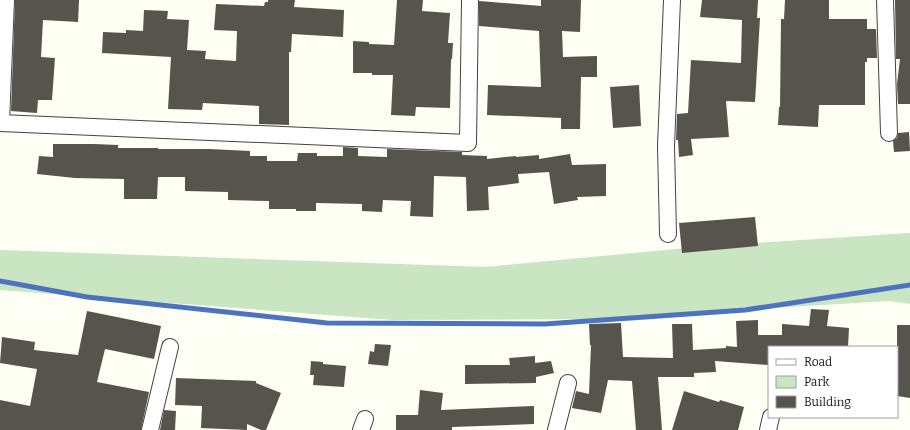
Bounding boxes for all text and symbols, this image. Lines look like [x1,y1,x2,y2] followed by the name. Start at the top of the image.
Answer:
[768,346,898,418] legend
[804,355,832,369] text: Road
[804,375,830,389] text: Park
[804,395,851,409] text: Building

